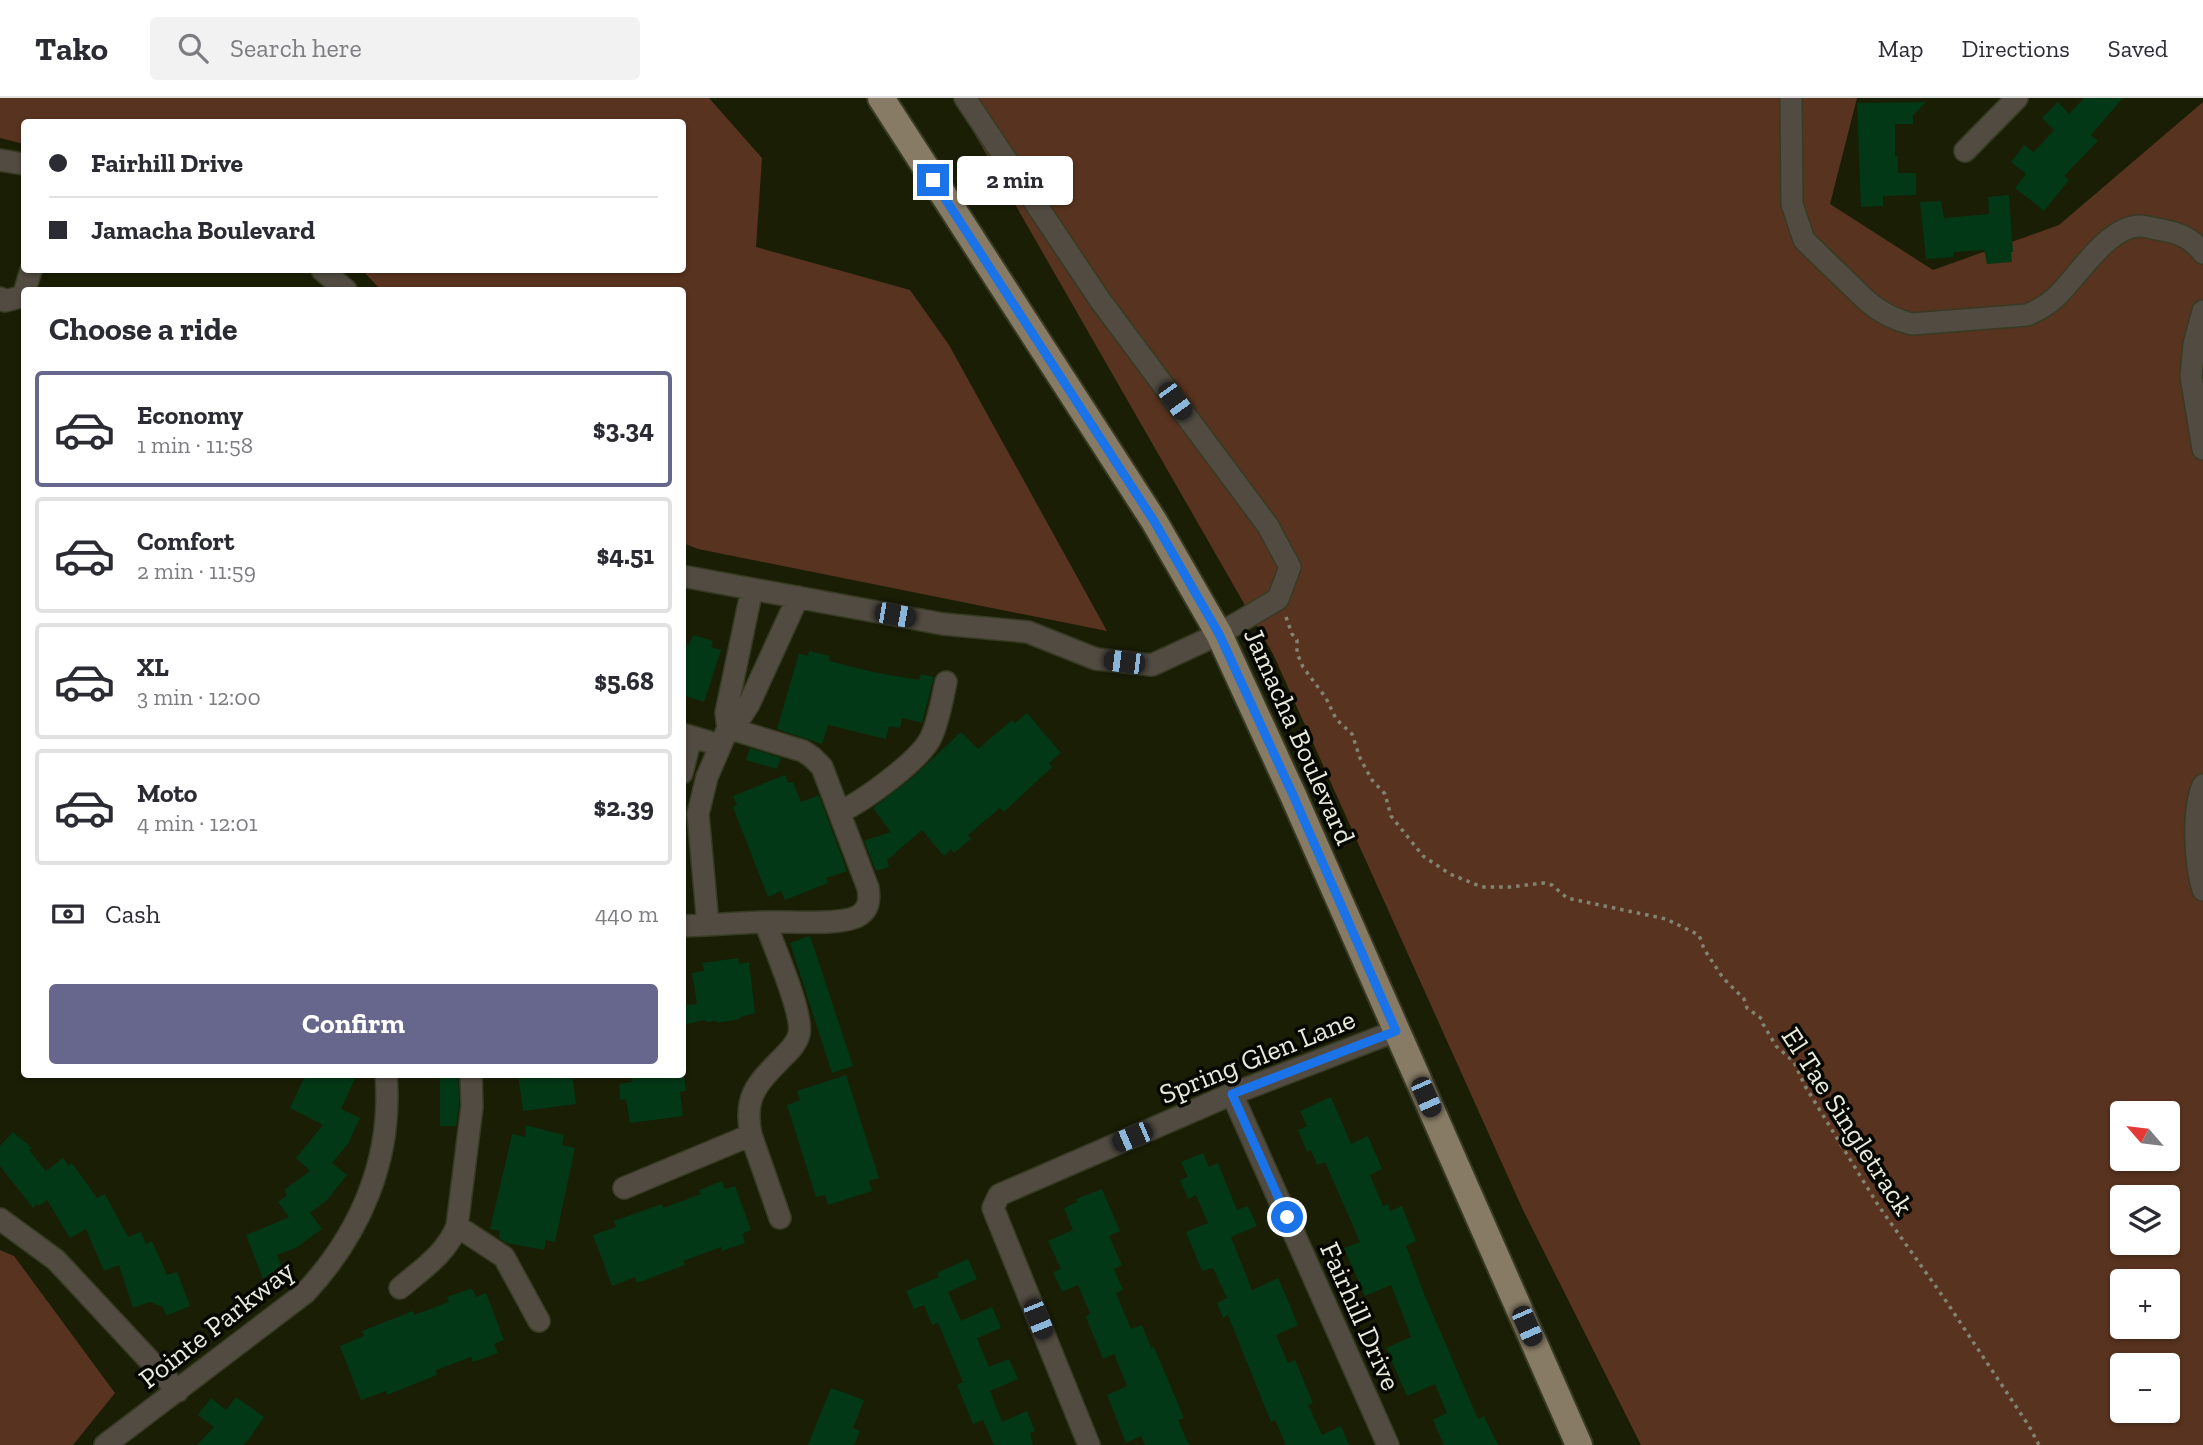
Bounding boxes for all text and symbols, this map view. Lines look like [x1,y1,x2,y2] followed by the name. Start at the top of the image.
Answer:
[150,17,640,80] search box
[35,29,108,68] text: Tako
[174,29,212,67] icon: search
[230,32,362,64] text: Search here
[1878,34,1924,63] text: Map
[1962,34,2070,63] text: Directions
[2108,34,2168,63] text: Saved
[91,147,243,179] text: Fairhill Drive
[958,155,1073,204] callout: 2 min
[917,164,949,196] route end
[986,166,1044,194] text: 2 min
[91,214,315,246] text: Jamacha Boulevard
[49,310,237,348] text: Choose a ride
[1155,378,1196,424] car
[53,398,116,461] icon: car
[137,399,243,431] text: Economy
[593,413,654,445] text: $3.34
[137,431,253,459] text: 1 min · 11:58
[53,524,116,587] icon: car
[137,525,234,557] text: Comfort
[596,539,654,571] text: $4.51
[137,557,256,585] text: 2 min · 11:59
[873,601,918,629] car
[1237,623,1362,850] street label: Jamacha Boulevard
[1102,649,1147,675] car
[53,650,116,713] icon: car
[137,651,169,683] text: XL
[594,665,654,697] text: $5.68
[137,683,261,711] text: 3 min · 12:00
[53,776,116,839] icon: car
[137,777,197,809] text: Moto
[594,791,654,823] text: $2.39
[137,809,258,837] text: 4 min · 12:01
[49,895,87,933] icon: cash
[105,898,160,930] text: Cash
[595,900,658,928] text: 440 m
[49,984,658,1064] button: Confirm
[1155,1002,1360,1111] street label: Spring Glen Lane
[1775,1021,1921,1222] street label: El Tae Singletrack
[1408,1074,1445,1120] car
[2110,1101,2180,1171] north arrow
[2110,1101,2180,1423] map controls
[1109,1119,1156,1155] car
[2110,1185,2180,1255] button: layers
[1271,1201,1303,1233] route start
[1313,1237,1408,1395] street label: Fairhill Drive
[132,1253,301,1395] street label: Pointe Parkway
[2110,1269,2180,1339] button: +
[1021,1296,1056,1342] car
[1509,1303,1546,1349] car
[2110,1353,2180,1423] button: −

